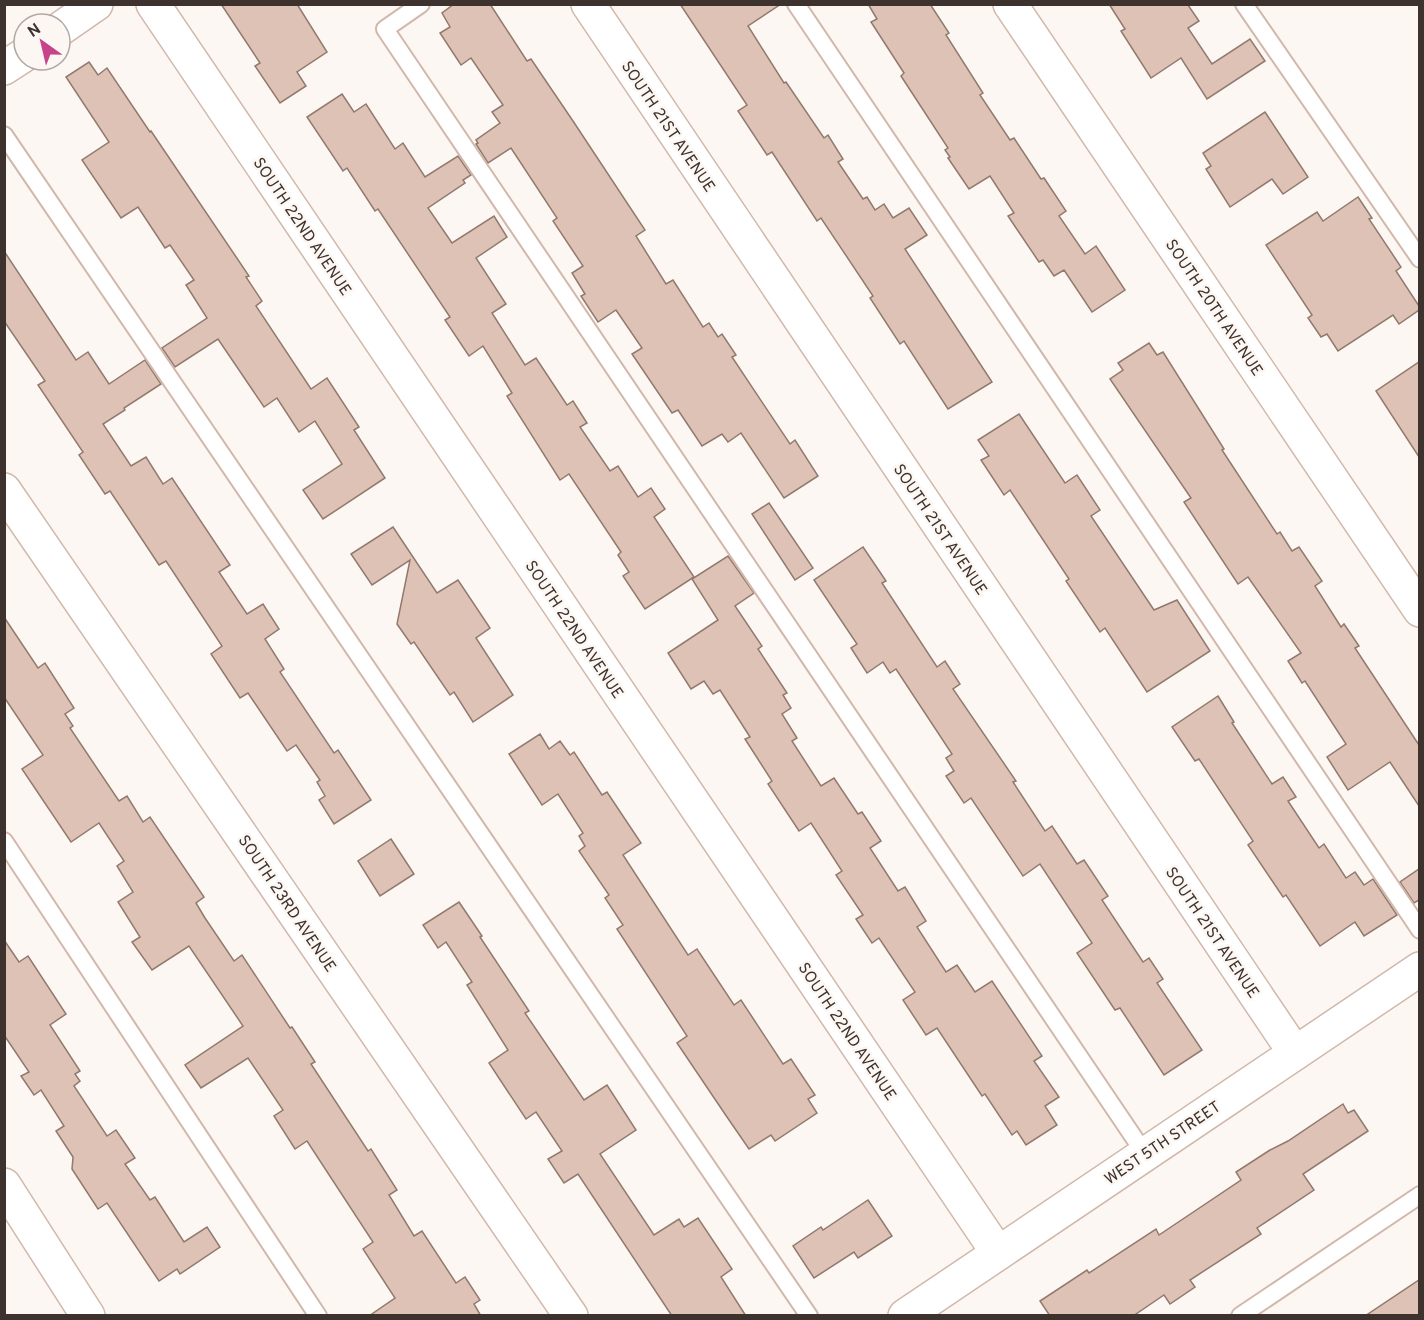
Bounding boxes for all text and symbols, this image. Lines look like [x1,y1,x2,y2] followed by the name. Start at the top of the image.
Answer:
[12,12,72,72] north arrow
[24,20,45,43] text: N
[616,58,719,197] street label: SOUTH 21ST AVENUE
[248,154,355,300] street label: SOUTH 22ND AVENUE
[1160,236,1267,380] street label: SOUTH 20TH AVENUE
[888,461,991,600] street label: SOUTH 21ST AVENUE
[520,557,627,703] street label: SOUTH 22ND AVENUE
[233,832,340,977] street label: SOUTH 23RD AVENUE
[1160,864,1263,1003] street label: SOUTH 21ST AVENUE
[793,959,900,1105] street label: SOUTH 22ND AVENUE
[1101,1097,1225,1190] street label: WEST 5TH STREET

